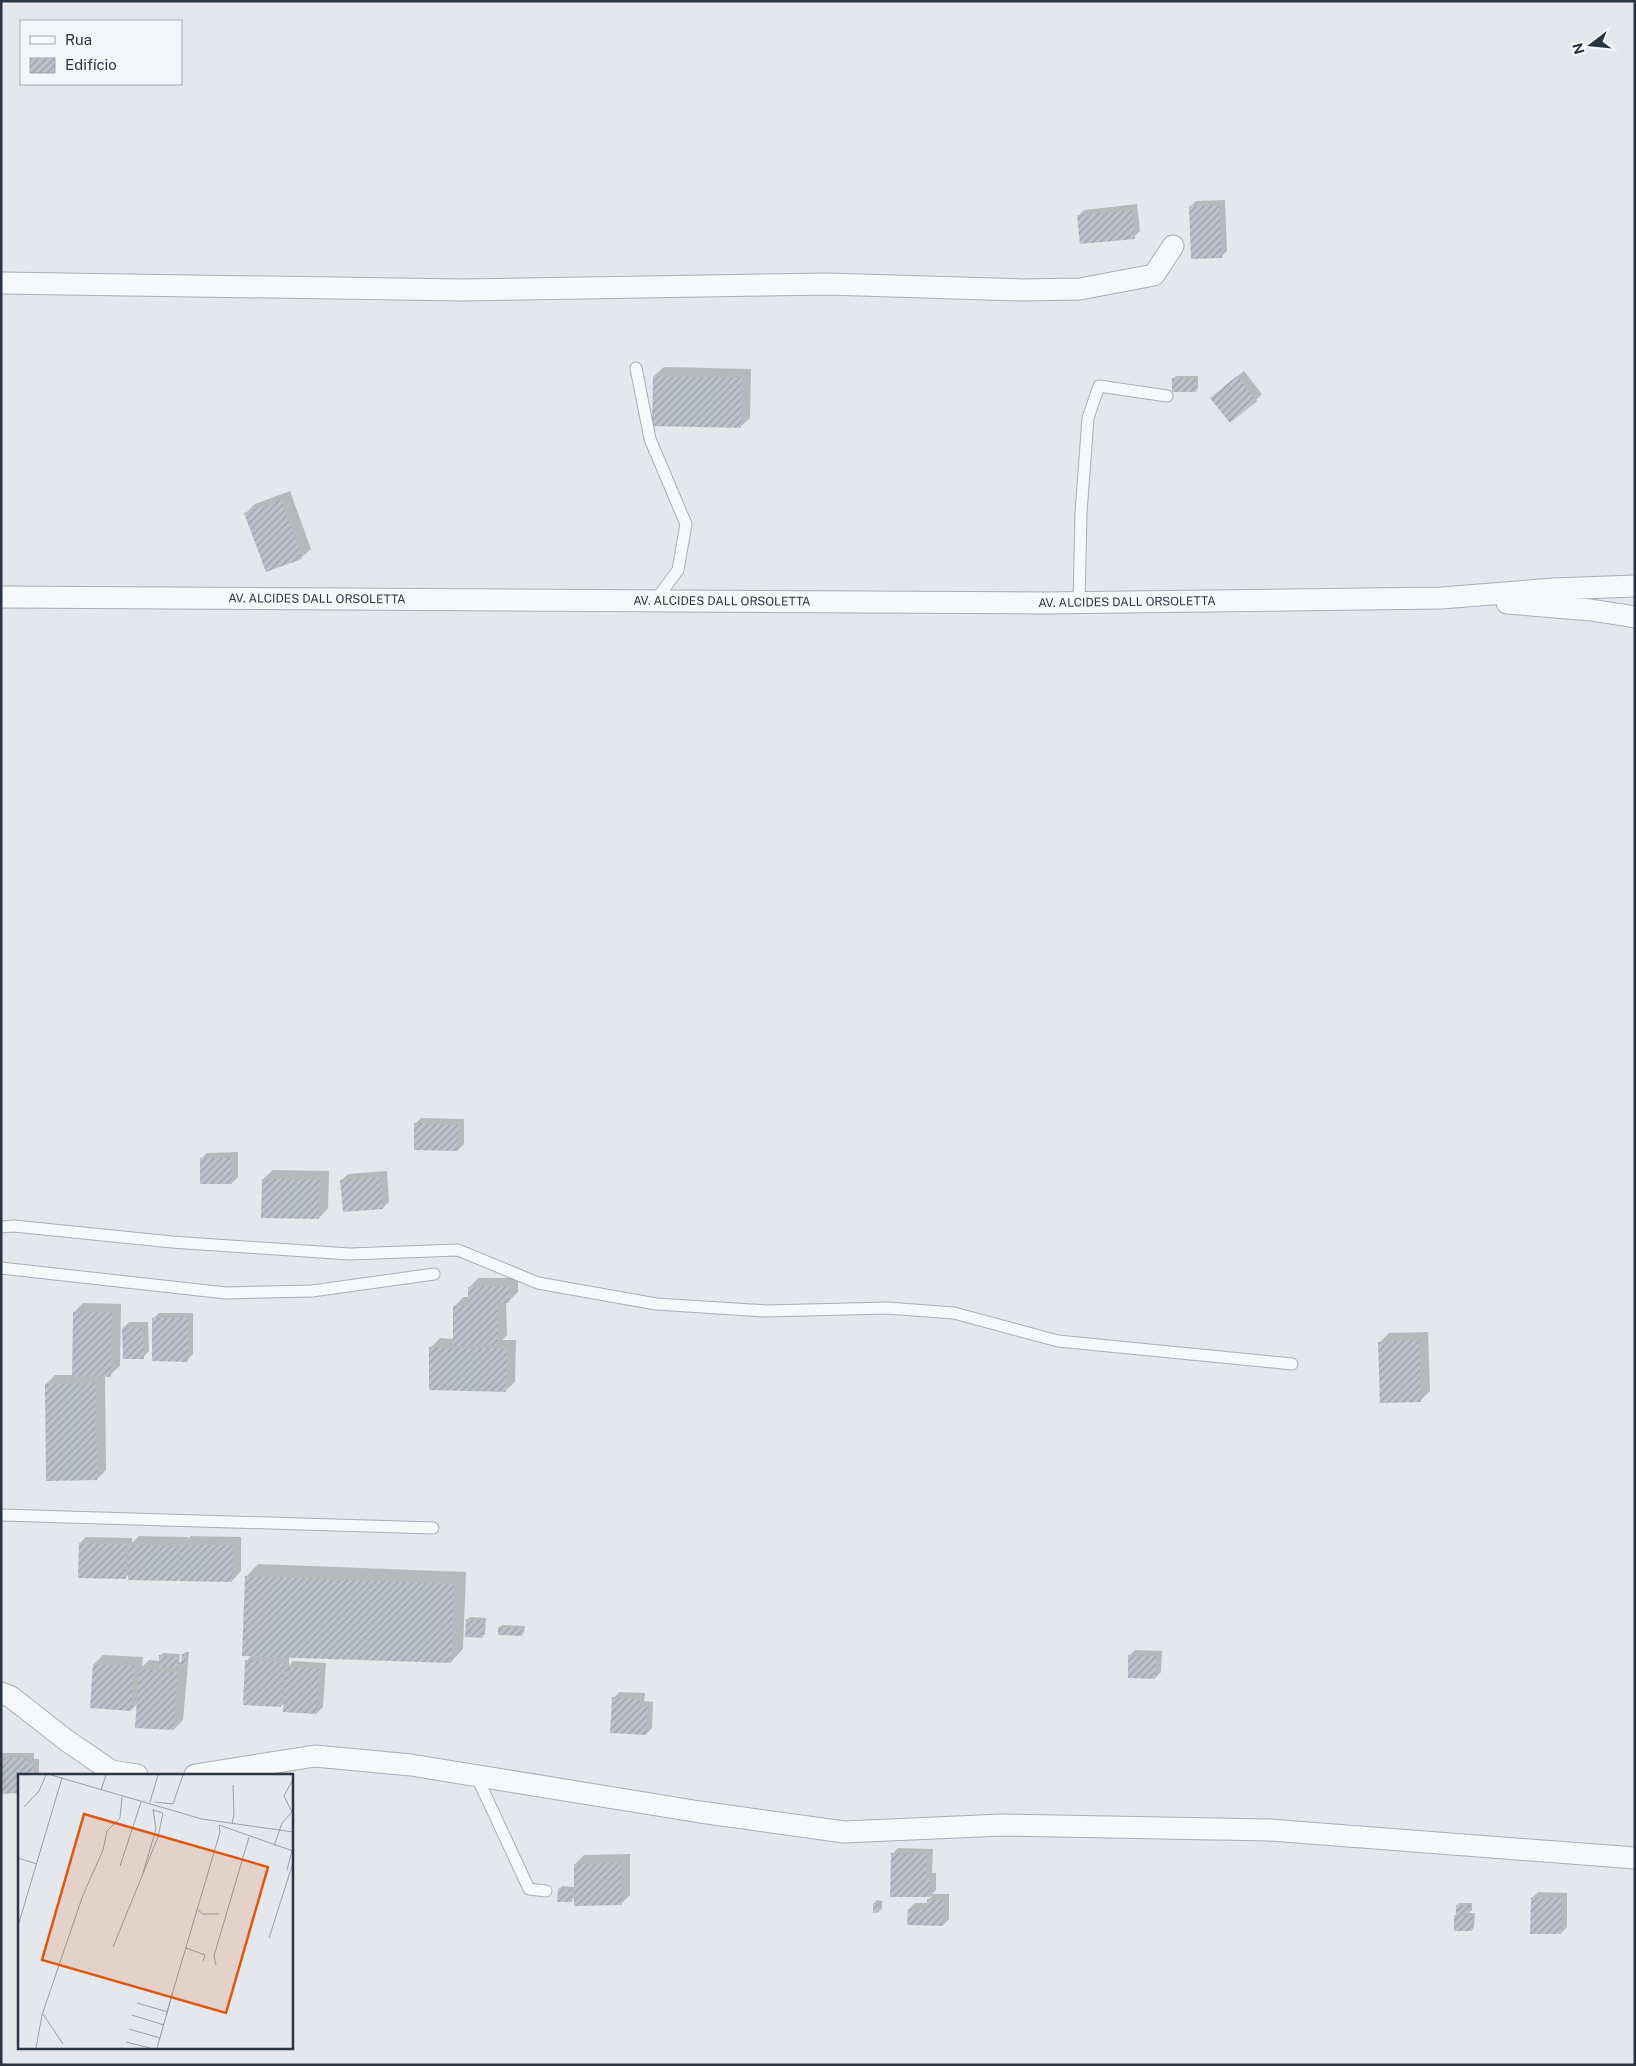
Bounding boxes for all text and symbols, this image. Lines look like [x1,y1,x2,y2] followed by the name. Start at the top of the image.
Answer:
[20,20,182,85] legend
[1566,20,1616,70] north arrow
[65,31,92,48] text: Rua
[1569,41,1588,56] text: N
[65,56,117,73] text: Edifício
[228,591,406,606] street label: AV. ALCIDES DALL ORSOLETTA
[633,594,811,609] street label: AV. ALCIDES DALL ORSOLETTA
[1038,594,1216,610] street label: AV. ALCIDES DALL ORSOLETTA
[18,1774,292,2048] inset map

